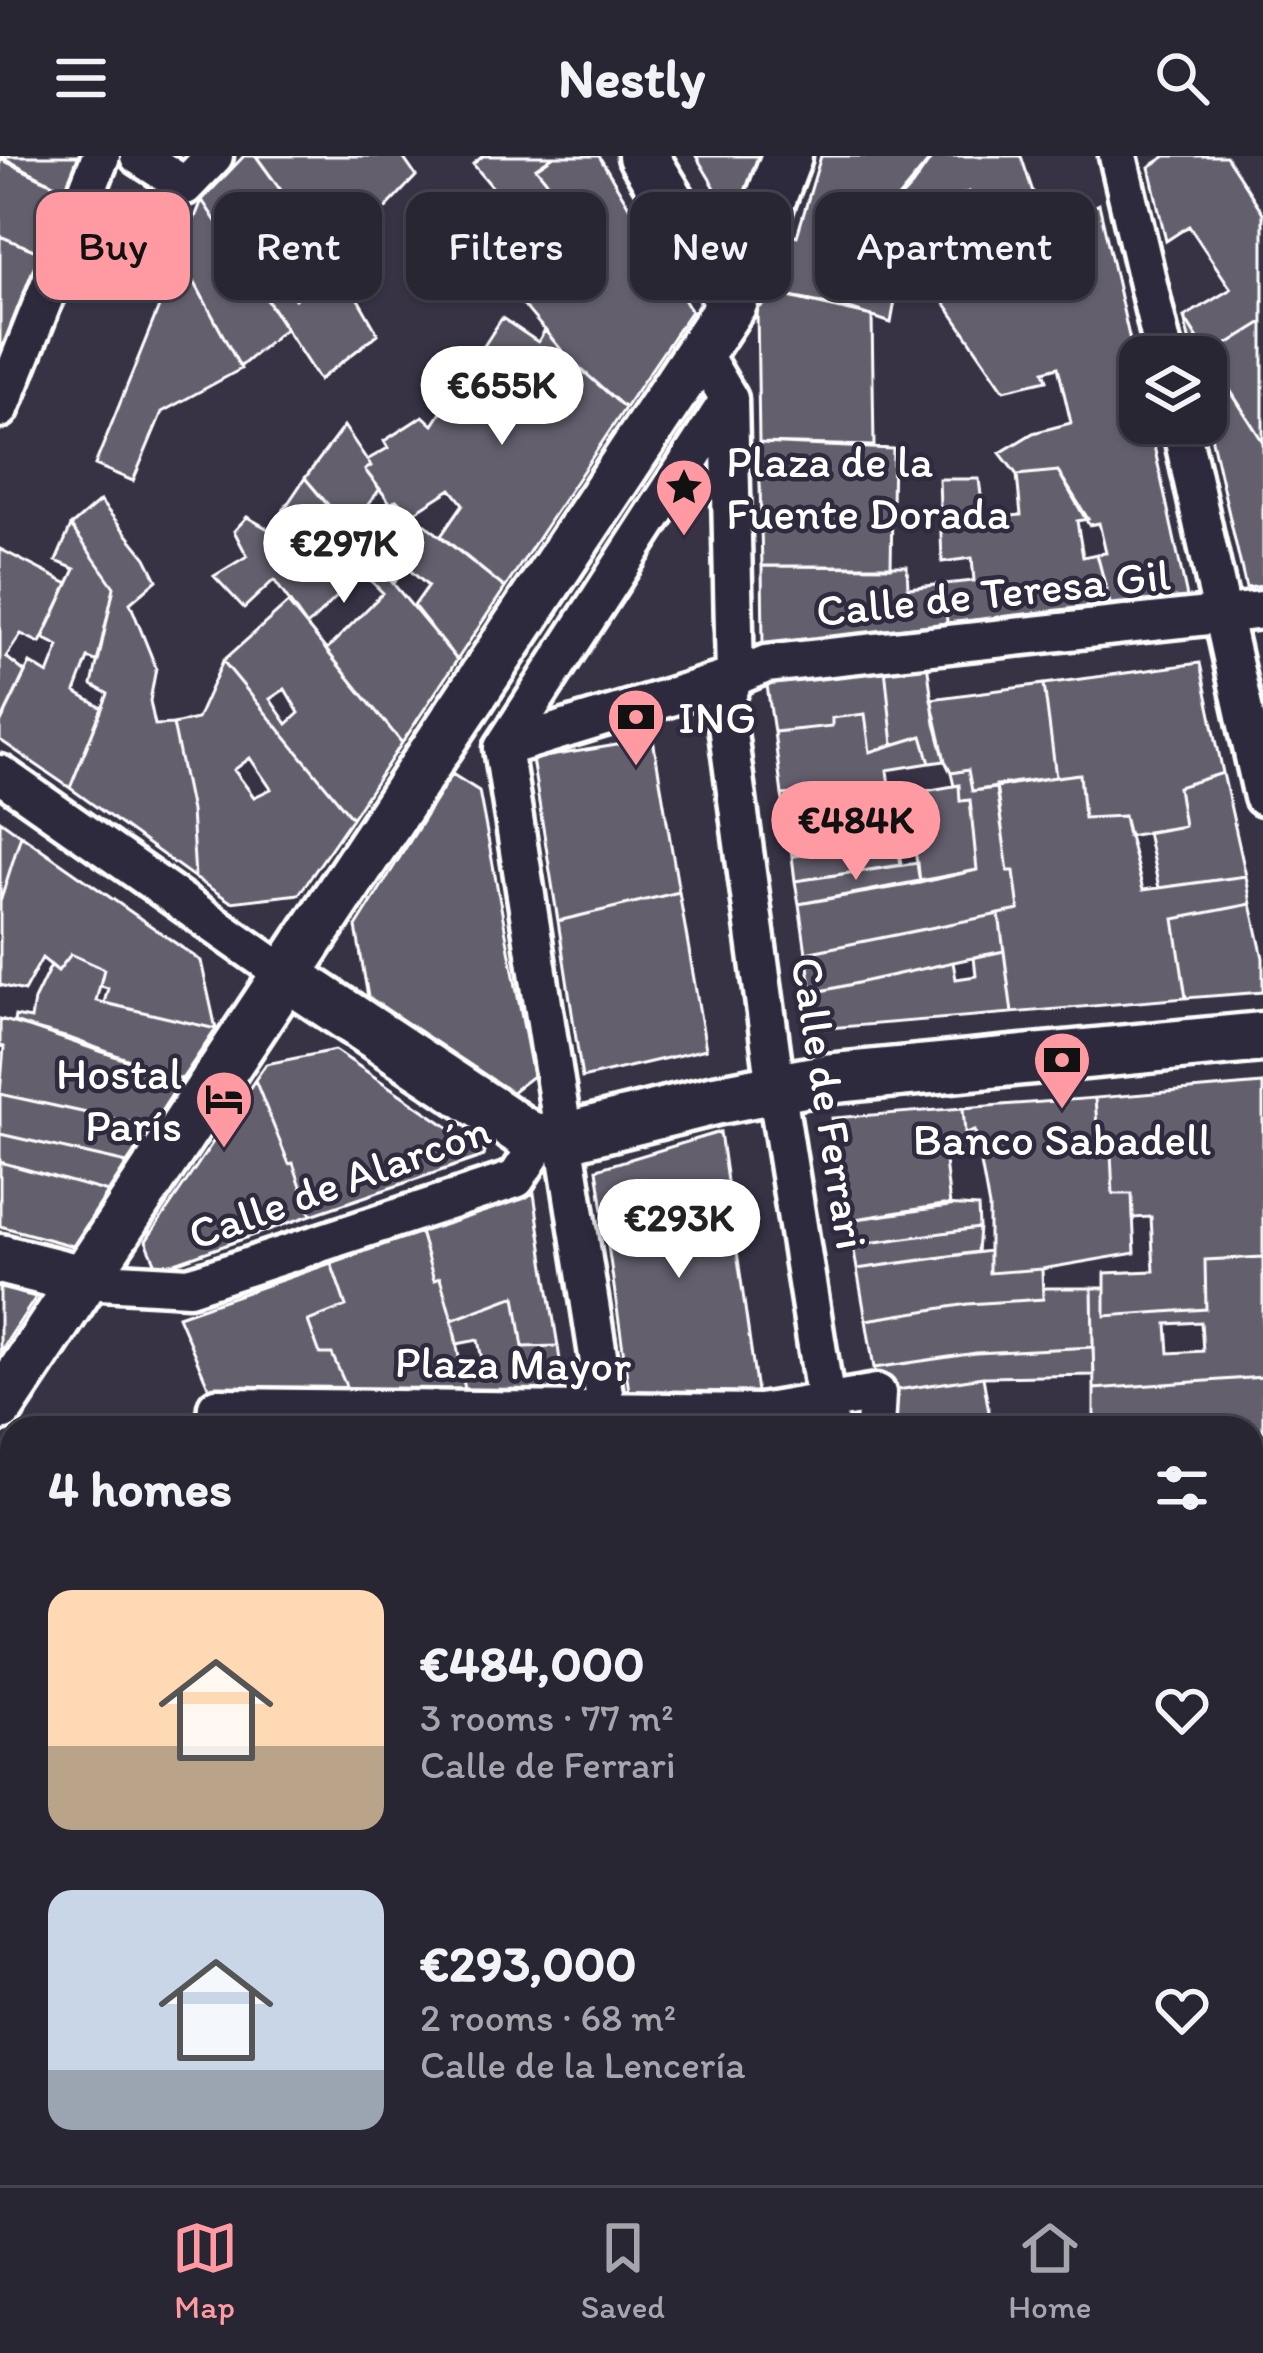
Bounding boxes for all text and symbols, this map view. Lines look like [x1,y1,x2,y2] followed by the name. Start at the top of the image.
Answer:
[48,45,114,111] icon: menu
[1149,45,1215,111] icon: search
[558,46,705,111] text: Nestly
[36,192,190,300] chip: Buy
[214,192,382,300] chip: Rent
[406,192,606,300] chip: Filters
[630,192,791,300] chip: New
[815,192,1095,300] chip: Apartment
[1119,336,1227,444] map controls
[1119,336,1227,444] button: layers
[418,346,586,448] pin: €655K
[448,361,556,408] text: €655K
[726,434,1010,540] place label: Plaza de la Fuente Dorada
[653,456,715,538] place icon: Plaza de la Fuente Dorada
[260,504,428,606] pin: €297K
[290,519,398,566] text: €297K
[813,547,1173,637] street label: Calle de Teresa Gil
[605,686,667,768] bank icon: ING
[678,690,756,744] place label: ING
[772,781,940,883] pin: €484K
[798,796,914,843] text: €484K
[780,953,880,1253] street label: Calle de Ferrari
[1031,1029,1093,1111] bank icon: Banco Sabadell
[56,1046,182,1152] place label: Hostal París
[193,1068,255,1150] hotel icon: Hostal París
[181,1101,497,1261] street label: Calle de Alarcón
[913,1112,1212,1166] place label: Banco Sabadell
[595,1179,763,1281] pin: €293K
[624,1194,734,1241] text: €293K
[394,1334,632,1392] street label: Plaza Mayor
[1149,1455,1215,1521] icon: filters
[48,1458,232,1519] text: 4 homes
[420,1633,645,1694] text: €484,000
[144,1638,288,1782] icon: home
[1149,1677,1215,1743] icon: heart
[420,1694,674,1741] text: 3 rooms · 77 m²
[420,1741,676,1788] text: Calle de Ferrari
[420,1933,637,1994] text: €293,000
[144,1938,288,2082] icon: home
[1149,1977,1215,2043] icon: heart
[420,1994,676,2041] text: 2 rooms · 68 m²
[420,2041,746,2088] text: Calle de la Lencería
[172,2215,238,2326] tab: Map
[581,2215,665,2326] tab: Saved
[1008,2215,1091,2326] tab: Home

